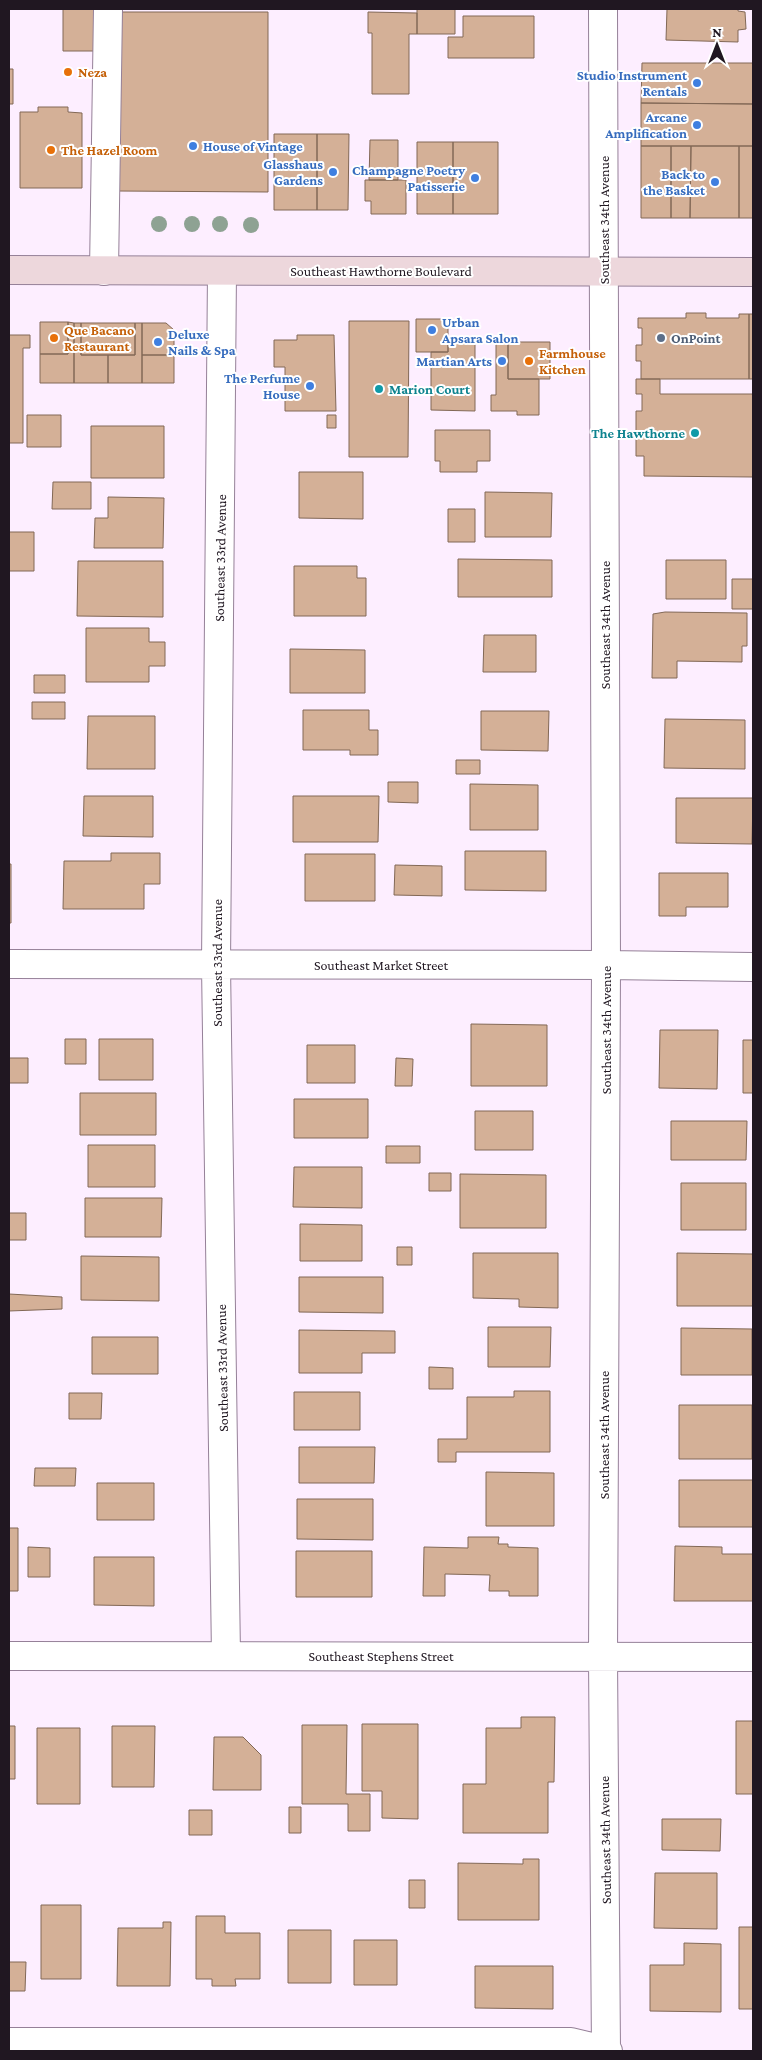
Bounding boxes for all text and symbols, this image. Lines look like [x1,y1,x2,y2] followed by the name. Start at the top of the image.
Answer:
[692,20,742,70] north arrow
[712,24,722,40] text: N
[78,64,107,80] place label: Neza
[62,66,74,78] marker: Neza
[577,67,688,99] place label: Studio Instrument Rentals
[691,77,703,89] marker: Studio Instrument Rentals
[604,109,687,141] place label: Arcane Amplification
[691,119,703,131] marker: Arcane Amplification
[203,138,303,154] place label: House of Vintage
[187,140,199,152] marker: House of Vintage
[61,142,158,158] place label: The Hazel Room
[45,144,57,156] marker: The Hazel Room
[263,156,323,188] place label: Glasshaus Gardens
[596,156,612,284] street label: Southeast 34th Avenue
[352,162,465,194] place label: Champagne Poetry Patisserie
[327,166,339,178] marker: Glasshaus Gardens
[643,166,706,198] place label: Back to the Basket
[469,172,481,184] marker: Champagne Poetry Patisserie
[709,176,721,188] marker: Back to the Basket
[290,263,472,279] street label: Southeast Hawthorne Boulevard
[441,314,519,346] place label: Urban Apsara Salon
[64,322,134,354] place label: Que Bacano Restaurant
[426,324,438,336] marker: Urban Apsara Salon
[168,326,236,358] place label: Deluxe Nails & Spa
[671,330,722,346] place label: OnPoint
[48,332,60,344] marker: Que Bacano Restaurant
[655,332,667,344] marker: OnPoint
[152,336,164,348] marker: Deluxe Nails & Spa
[539,345,606,377] place label: Farmhouse Kitchen
[416,353,492,369] place label: Martian Arts
[496,355,508,367] marker: Martian Arts
[523,355,535,367] marker: Farmhouse Kitchen
[224,370,300,402] place label: The Perfume House
[304,380,316,392] marker: The Perfume House
[389,381,471,397] place label: Marion Court
[373,383,385,395] marker: Marion Court
[591,425,685,441] place label: The Hawthorne
[689,427,701,439] marker: The Hawthorne
[211,494,229,622] street label: Southeast 33rd Avenue
[597,561,613,689] street label: Southeast 34th Avenue
[209,899,225,1027] street label: Southeast 33rd Avenue
[314,957,448,973] street label: Southeast Market Street
[598,966,614,1094] street label: Southeast 34th Avenue
[213,1304,231,1432] street label: Southeast 33rd Avenue
[596,1371,612,1499] street label: Southeast 34th Avenue
[308,1648,454,1664] street label: Southeast Stephens Street
[596,1776,614,1904] street label: Southeast 34th Avenue

